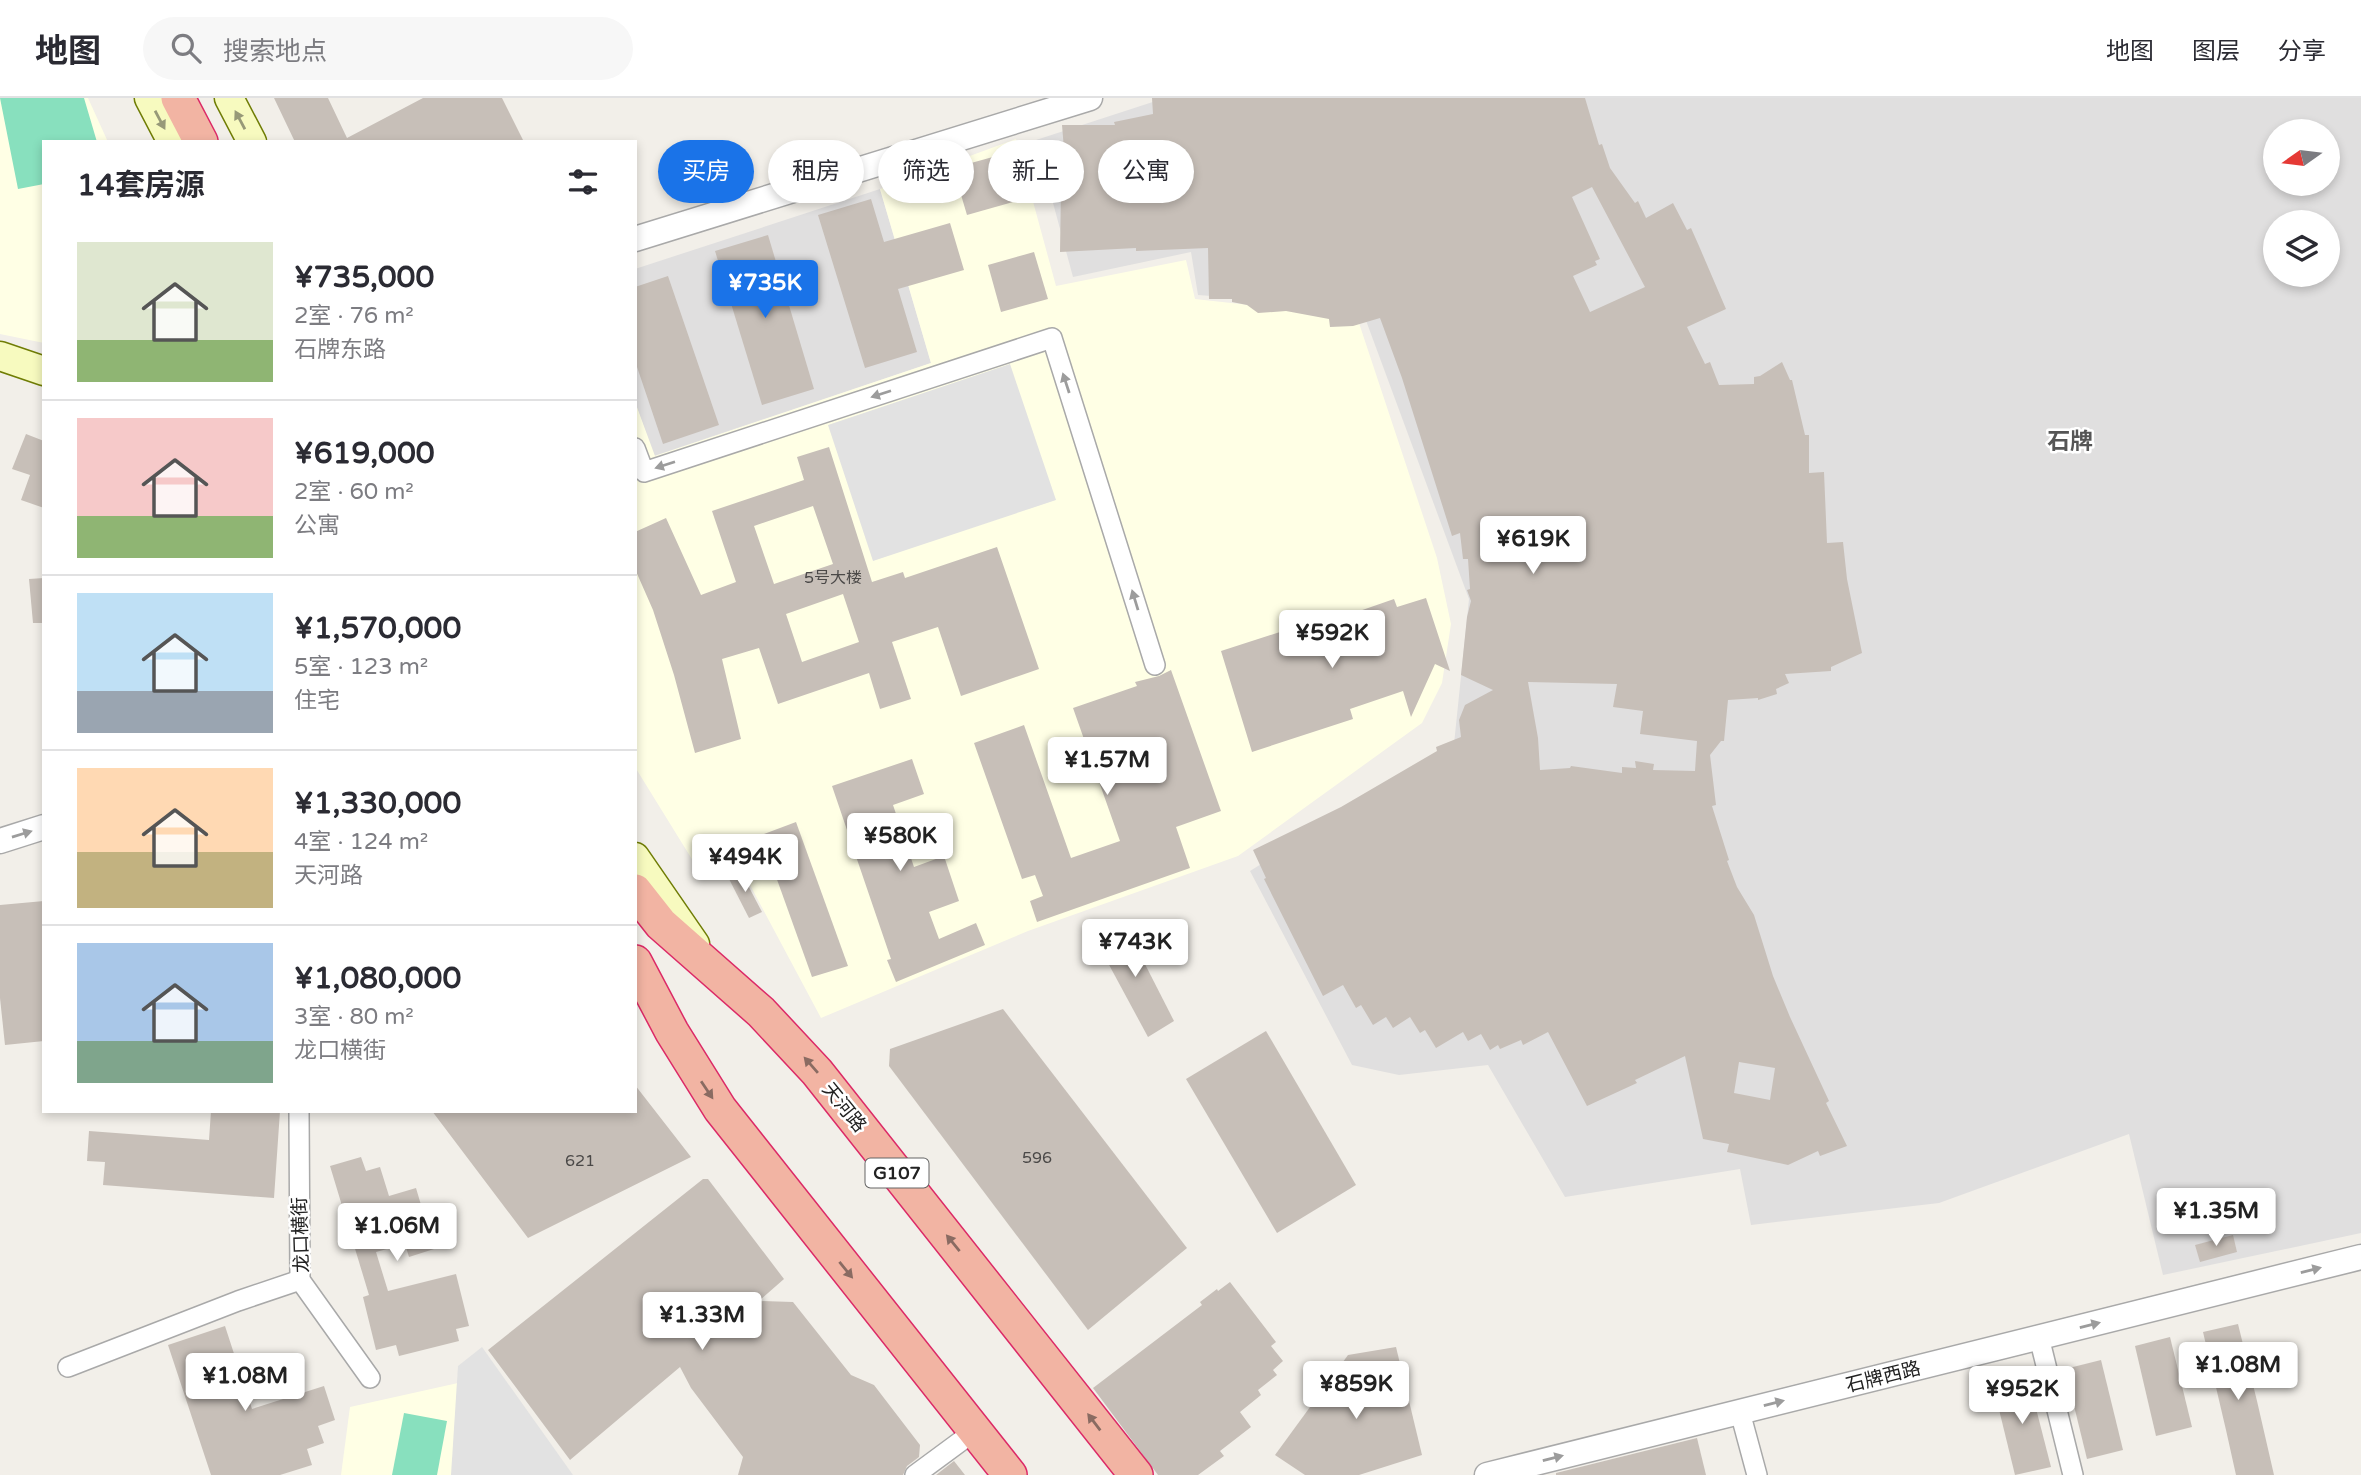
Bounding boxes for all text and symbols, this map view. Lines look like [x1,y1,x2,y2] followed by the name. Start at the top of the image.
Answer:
[143,17,633,80] search box
[167,29,205,67] icon: search
[35,32,101,71] text: 地图
[223,36,327,67] text: 搜索地点
[2106,37,2154,66] text: 地图
[2192,37,2240,66] text: 图层
[2278,37,2326,66] text: 分享
[155,110,166,130] one-way arrow
[235,110,246,130] one-way arrow
[2263,119,2340,196] north arrow
[2263,119,2340,287] map controls
[658,140,754,203] chip: 买房
[768,140,864,203] chip: 租房
[878,140,974,203] chip: 筛选
[988,140,1084,203] chip: 新上
[1098,140,1194,203] chip: 公寓
[564,163,602,201] icon: filters
[77,167,205,204] text: 14套房源
[2263,210,2340,287] button: layers
[294,259,434,296] text: ¥735,000
[716,260,814,320] pin: ¥735K
[728,269,802,297] text: ¥735K
[133,270,217,354] icon: home
[294,302,414,330] text: 2室 · 76 m²
[294,336,386,364] text: 石牌东路
[1061,373,1071,394] one-way arrow
[870,389,891,400] one-way arrow
[2047,428,2093,456] district label: 石牌
[294,435,435,472] text: ¥619,000
[133,446,217,530] icon: home
[654,460,675,471] one-way arrow
[294,478,414,506] text: 2室 · 60 m²
[294,512,340,540] text: 公寓
[1484,517,1582,576] pin: ¥619K
[1496,525,1570,553] text: ¥619K
[804,568,862,588] house number: 5号大楼
[1129,589,1139,610] one-way arrow
[294,610,461,647] text: ¥1,570,000
[1283,610,1381,670] pin: ¥592K
[1295,619,1369,647] text: ¥592K
[133,621,217,705] icon: home
[294,653,428,681] text: 5室 · 123 m²
[294,687,340,715] text: 住宅
[1050,738,1164,797] pin: ¥1.57M
[1064,746,1150,774] text: ¥1.57M
[294,785,461,822] text: ¥1,330,000
[133,796,217,880] icon: home
[851,814,949,873] pin: ¥580K
[863,822,937,850] text: ¥580K
[12,828,33,838] one-way arrow
[294,828,428,856] text: 4室 · 124 m²
[696,834,794,894] pin: ¥494K
[708,843,782,871] text: ¥494K
[294,862,363,890] text: 天河路
[1086,920,1184,979] pin: ¥743K
[1098,928,1172,956] text: ¥743K
[294,960,461,997] text: ¥1,080,000
[133,971,217,1055] icon: home
[294,1003,414,1031] text: 3室 · 80 m²
[294,1037,386,1065] text: 龙口横街
[804,1057,819,1074] one-way arrow
[818,1079,871,1137] street label: 天河路
[700,1081,714,1099] one-way arrow
[1022,1148,1052,1168] house number: 596
[565,1151,595,1171] house number: 621
[866,1158,928,1188] road number: G107
[2159,1188,2273,1248] pin: ¥1.35M
[289,1197,313,1273] street label: 龙口横街
[2173,1197,2259,1225] text: ¥1.35M
[340,1204,454,1263] pin: ¥1.06M
[354,1212,440,1240] text: ¥1.06M
[946,1234,961,1252] one-way arrow
[839,1260,854,1278] one-way arrow
[2300,1264,2322,1275] one-way arrow
[645,1292,759,1352] pin: ¥1.33M
[659,1301,745,1329] text: ¥1.33M
[2079,1319,2101,1330] one-way arrow
[2181,1342,2295,1402] pin: ¥1.08M
[2195,1351,2281,1379] text: ¥1.08M
[188,1354,302,1413] pin: ¥1.08M
[1844,1357,1923,1397] street label: 石牌西路
[202,1362,288,1390] text: ¥1.08M
[1307,1362,1405,1421] pin: ¥859K
[1973,1366,2071,1426] pin: ¥952K
[1319,1370,1393,1398] text: ¥859K
[1985,1375,2059,1403] text: ¥952K
[1763,1397,1785,1408] one-way arrow
[1087,1413,1101,1431] one-way arrow
[1543,1452,1565,1463] one-way arrow

